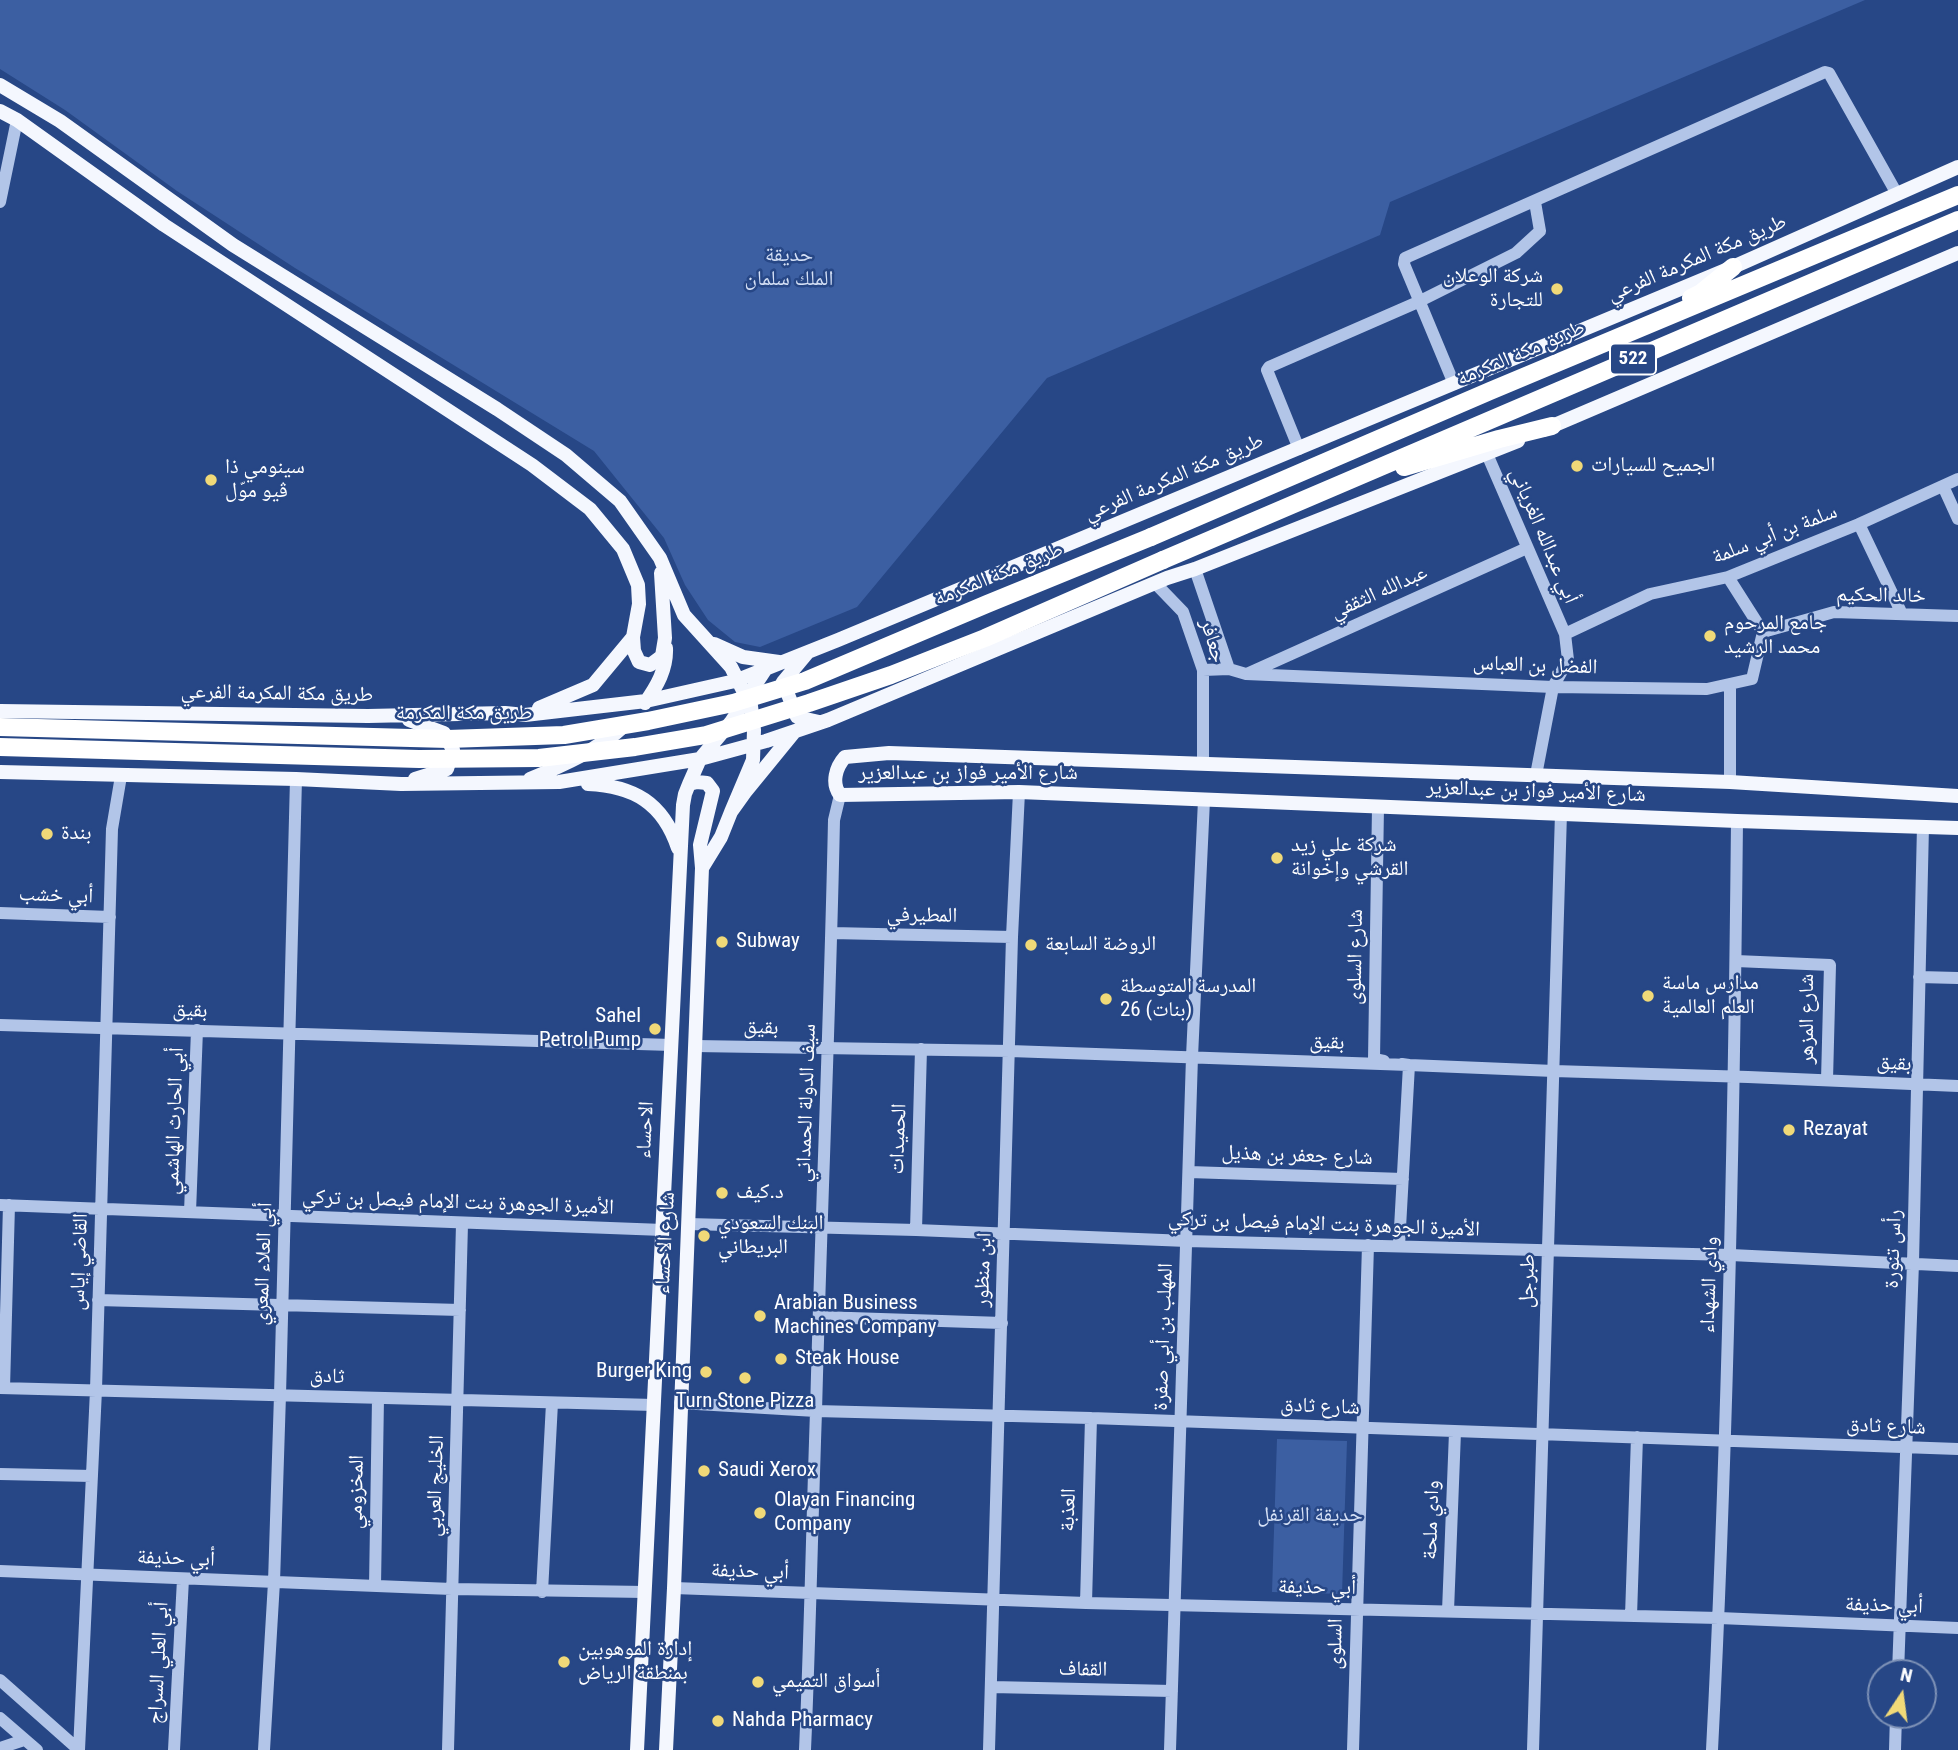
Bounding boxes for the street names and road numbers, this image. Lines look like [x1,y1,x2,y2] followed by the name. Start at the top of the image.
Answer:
[1603,210,1791,308] street label: طريق مكة المكرمة الفرعي
[1453,316,1589,392] street label: طريق مكة المكرمة
[1610,344,1656,374] road number: 522
[1080,429,1268,527] street label: طريق مكة المكرمة الفرعي
[1503,464,1583,608] street label: أبي عبدالله الغرياني
[1709,500,1841,570] street label: سلمة بن أبي سلمة
[931,538,1067,612] street label: طريق مكة المكرمة
[1327,560,1431,626] street label: عبدالله الثقفي
[1836,583,1926,609] street label: خالد الحكيم
[1193,616,1231,666] street label: جعافر
[1472,651,1598,681] street label: الفضل بن العباس
[180,680,374,708] street label: طريق مكة المكرمة الفرعي
[396,701,532,727] street label: طريق مكة المكرمة
[858,761,1078,787] street label: شارع الأمير فواز بن عبدالعزير
[1426,776,1646,808] street label: شارع الأمير فواز بن عبدالعزير
[18,882,94,910] street label: أبي خشب
[886,903,958,929] street label: المطيرفي
[1343,909,1369,1005] street label: شارع السلوى
[1795,974,1821,1064] street label: شارع المزهر
[172,998,208,1024] street label: بقيق
[743,1015,779,1041] street label: بقيق
[792,1023,822,1183] street label: سيف الدولة الحمداني
[1309,1030,1345,1056] street label: بقيق
[160,1047,190,1195] street label: أبي الحارث الهاشمي
[1876,1051,1912,1077] street label: بقيق
[632,1101,660,1159] street label: الاحساء
[885,1103,913,1175] street label: الحميدات
[1221,1141,1373,1171] street label: شارع جعفر بن هذيل
[302,1185,614,1221] street label: الأميرة الجوهرة بنت الإمام فيصل بن تركي
[651,1191,681,1295] street label: شارع الاحساء
[249,1202,279,1326] street label: أبي العلاء المعري
[1168,1207,1480,1243] street label: الأميرة الجوهرة بنت الإمام فيصل بن تركي
[1880,1209,1908,1289] street label: رأس تنورة
[66,1213,94,1311] street label: القاضي إياس
[970,1232,998,1308] street label: ابن منظور
[1696,1236,1724,1334] street label: وادي الشهداء
[1514,1253,1542,1309] street label: طبرجل
[1149,1263,1179,1411] street label: المهلب بن أبي صفرة
[309,1364,345,1390] street label: ثادق
[1280,1393,1360,1421] street label: شارع ثادق
[1846,1413,1926,1441] street label: شارع ثادق
[422,1435,450,1537] street label: الخليج العربي
[344,1455,370,1529] street label: المخزومي
[1418,1480,1446,1560] street label: وادي ملحة
[1056,1488,1082,1532] street label: العذبة
[137,1545,215,1573] street label: أبي حذيفة
[711,1558,789,1586] street label: أبي حذيفة
[1278,1575,1356,1601] street label: أبي حذيفة
[1845,1592,1923,1620] street label: أبي حذيفة
[143,1601,175,1725] street label: أبي العلي السراج
[1323,1618,1349,1670] street label: السلوى
[1058,1657,1108,1683] street label: القفاف

